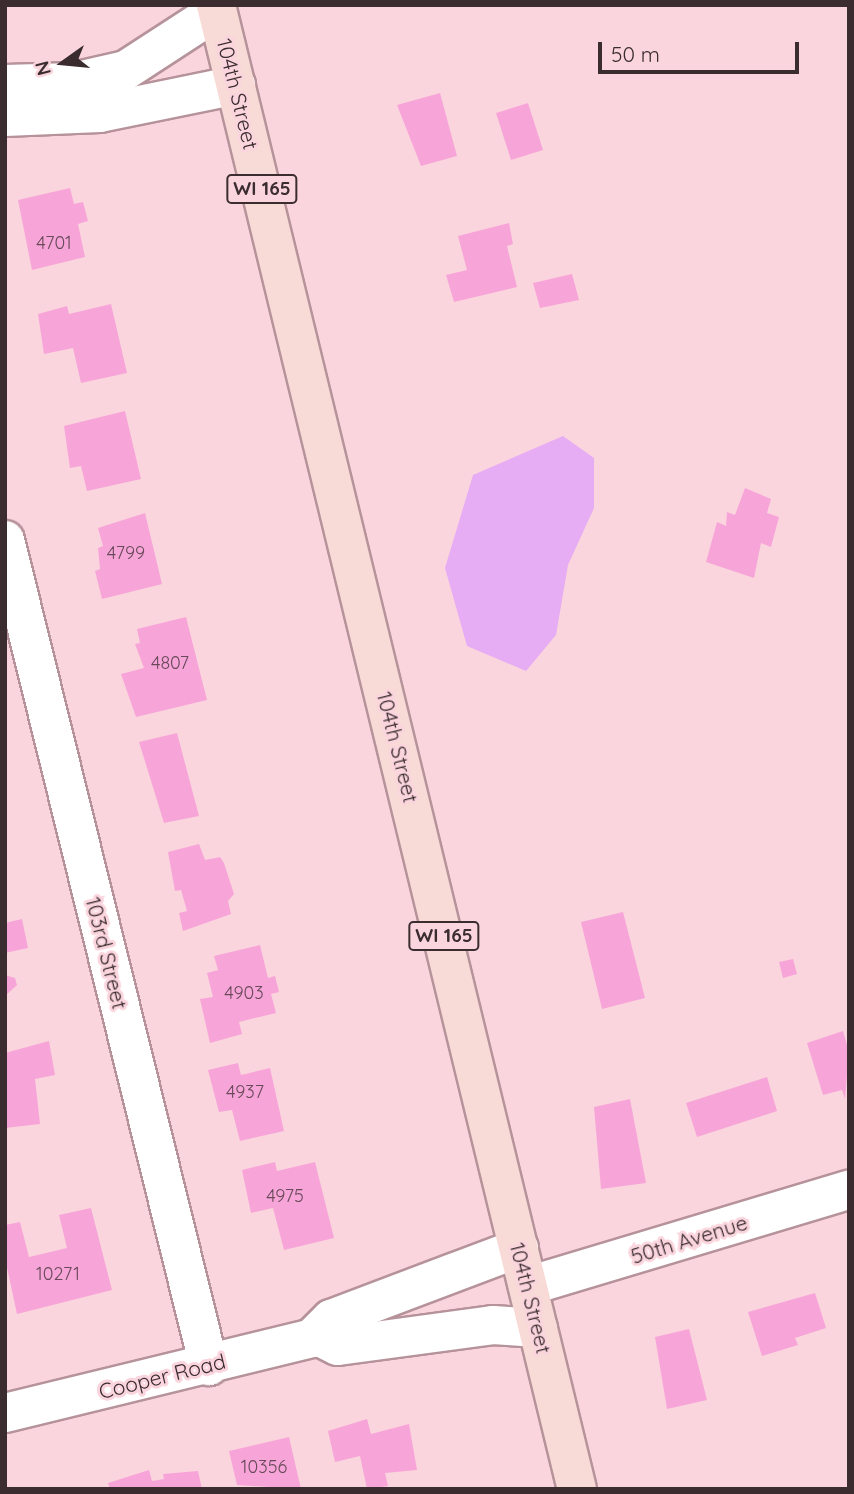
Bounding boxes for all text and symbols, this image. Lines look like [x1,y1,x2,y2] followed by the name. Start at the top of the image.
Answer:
[28,28,98,98] north arrow
[602,28,803,72] scale bar
[212,36,264,152] street label: 104th Street
[611,41,660,67] text: 50 m
[29,59,56,78] text: N
[225,174,299,204] road number: WI 165
[36,232,72,254] house number: 4701
[107,542,145,564] house number: 4799
[151,652,189,674] house number: 4807
[372,689,424,805] street label: 104th Street
[81,894,133,1012] street label: 103rd Street
[407,920,481,952] road number: WI 165
[224,982,264,1004] house number: 4903
[226,1081,264,1103] house number: 4937
[266,1185,304,1207] house number: 4975
[628,1209,750,1269] street label: 50th Avenue
[505,1240,557,1356] street label: 104th Street
[36,1263,80,1285] house number: 10271
[96,1348,228,1404] street label: Cooper Road
[241,1456,287,1478] house number: 10356

